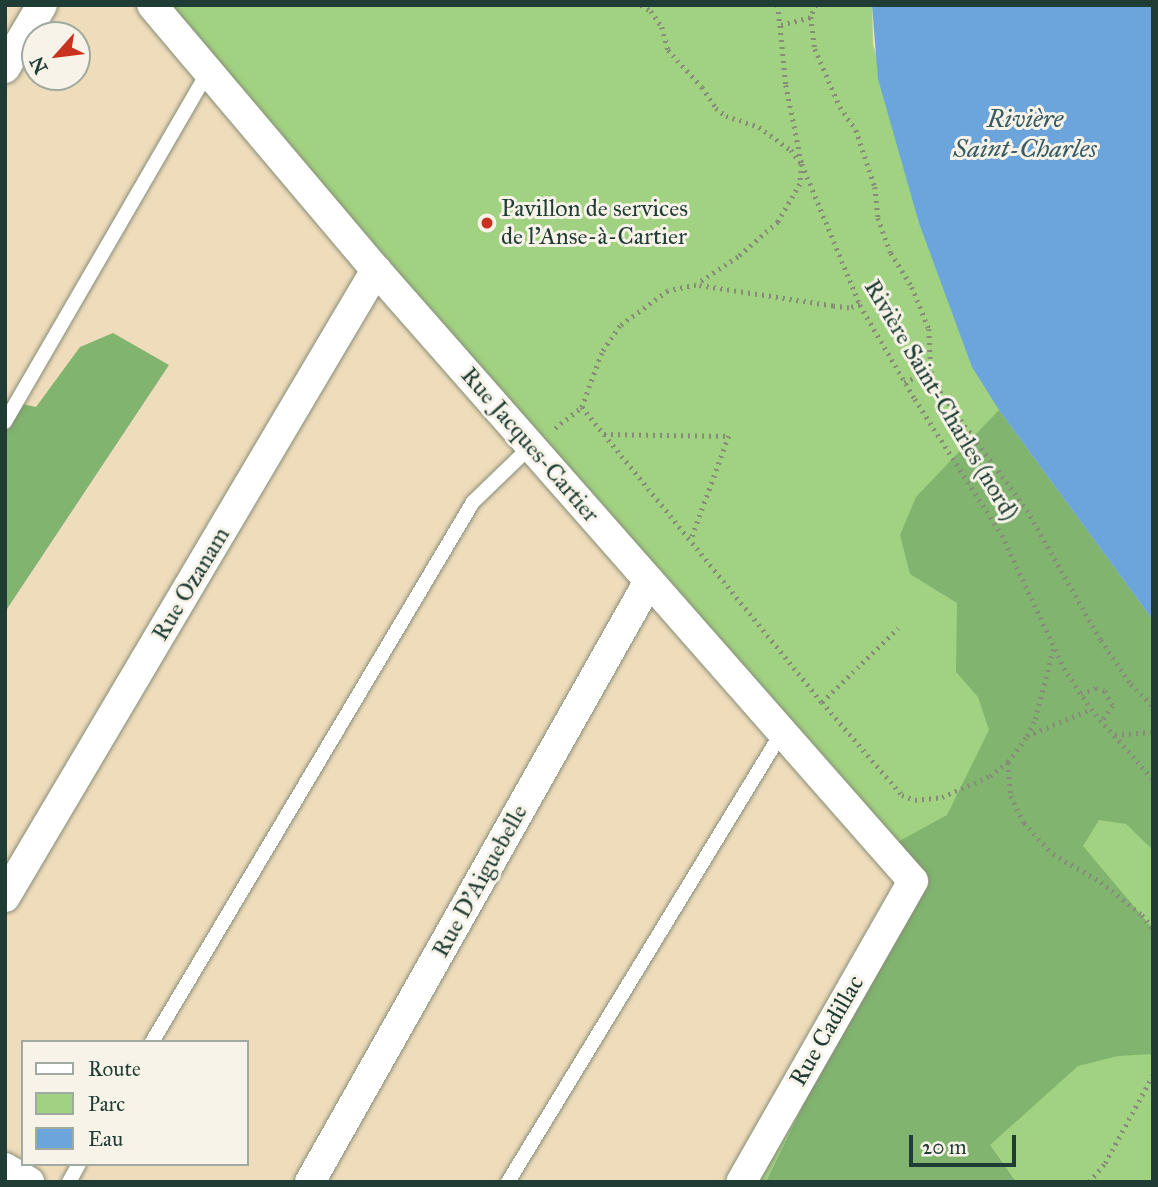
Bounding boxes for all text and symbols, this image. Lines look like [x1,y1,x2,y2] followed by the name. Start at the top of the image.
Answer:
[21,21,91,91] north arrow
[25,53,53,78] text: N
[953,103,1097,164] water label: Rivière Saint-Charles
[501,195,688,251] place label: Pavillon de services de l'Anse-à-Cartier
[479,215,495,231] marker: Pavillon de services de l'Anse-à-Cartier
[858,274,1024,526] street label: Rivière Saint-Charles (nord)
[455,361,605,529] street label: Rue Jacques-Cartier
[146,522,236,646] street label: Rue Ozanam
[426,800,534,962] street label: Rue D'Aiguebelle
[784,971,870,1091] street label: Rue Cadillac
[21,1040,248,1166] legend
[88,1056,141,1082] text: Route
[88,1091,125,1117] text: Parc
[913,1120,1020,1164] scale bar
[88,1126,123,1152] text: Eau
[922,1134,967,1160] text: 20 m

